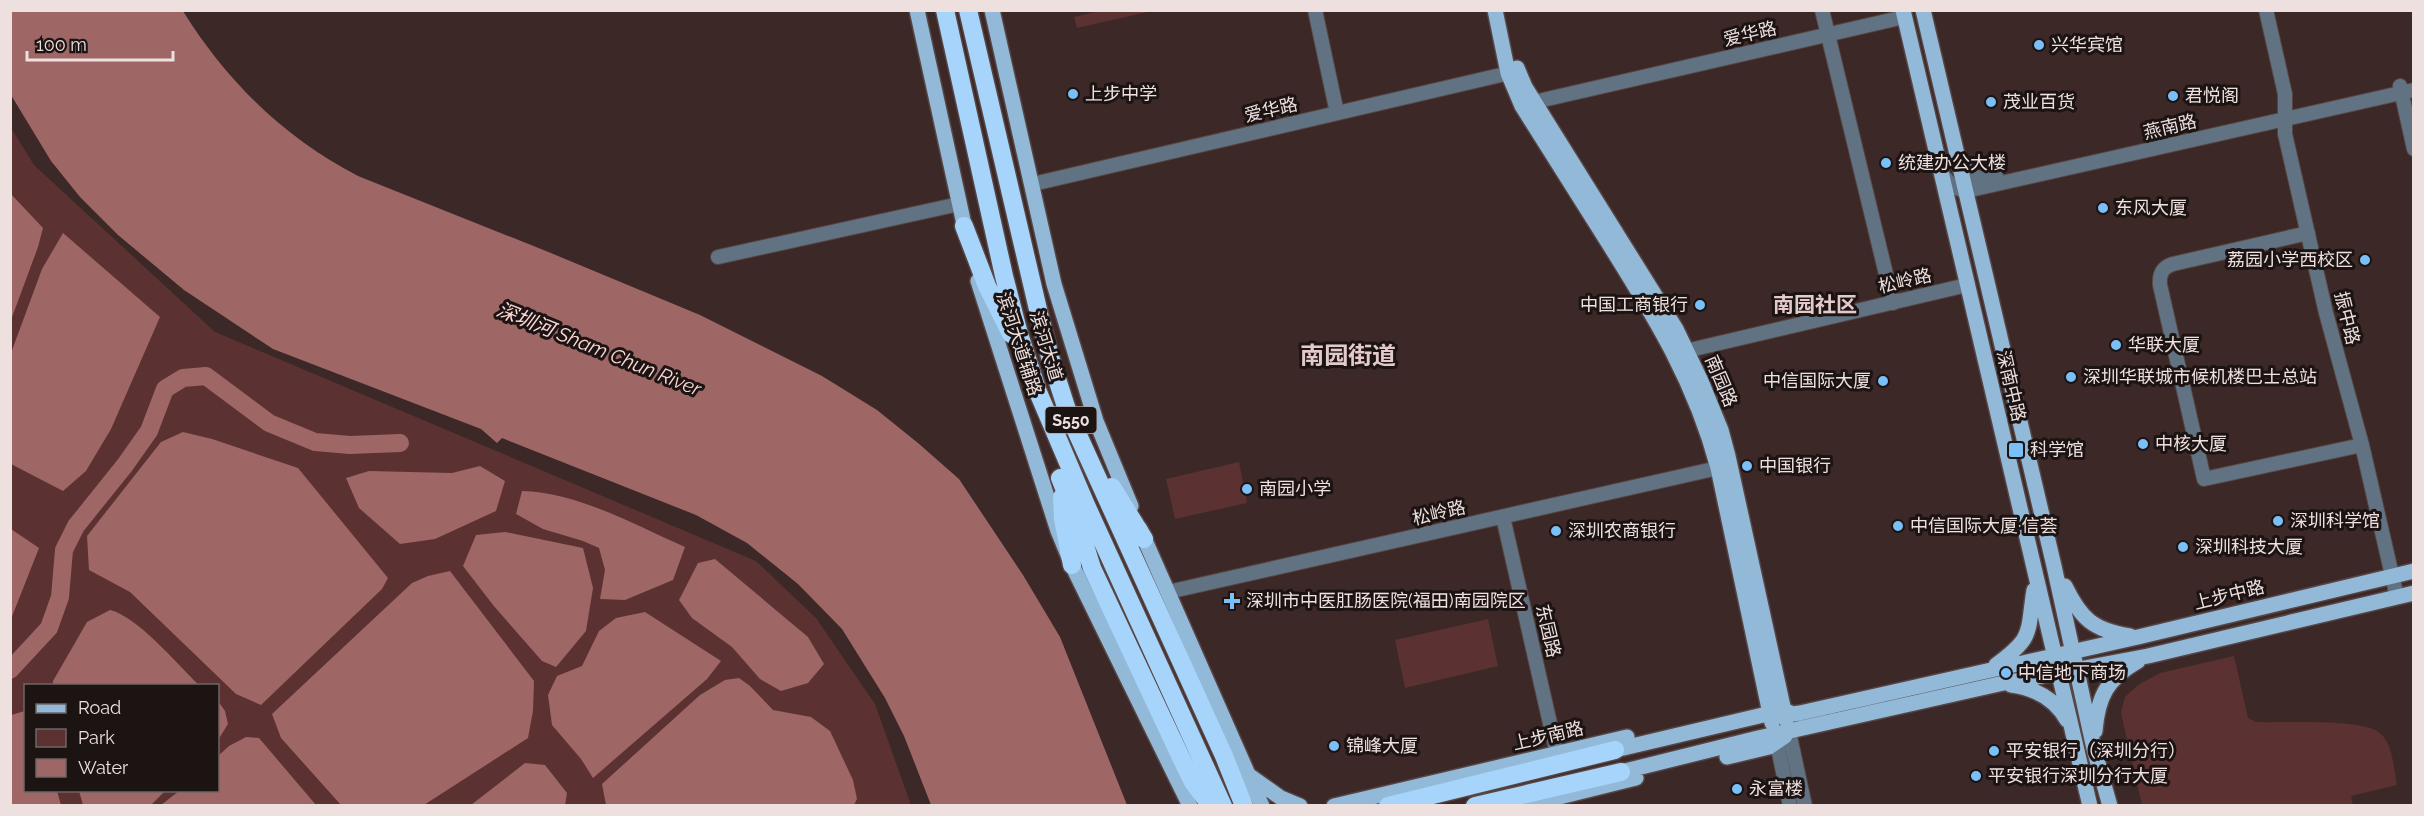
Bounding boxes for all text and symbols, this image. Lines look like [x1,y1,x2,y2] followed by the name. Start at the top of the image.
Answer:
[1721,17,1779,50] street label: 爱华路
[27,24,172,62] scale bar
[36,34,87,55] text: 100 m
[2051,34,2123,55] place label: 兴华宾馆
[2032,38,2046,52] marker: 兴华宾馆
[1085,83,1157,104] place label: 上步中学
[2185,85,2239,106] place label: 君悦阁
[1066,87,1080,101] marker: 上步中学
[2166,89,2180,103] marker: 君悦阁
[2003,91,2075,112] place label: 茂业百货
[1242,93,1300,126] street label: 爱华路
[1984,95,1998,109] marker: 茂业百货
[2141,110,2199,143] street label: 燕南路
[1898,152,2006,173] place label: 统建办公大楼
[1879,156,1893,170] marker: 统建办公大楼
[2115,197,2187,218] place label: 东风大厦
[2096,201,2110,215] marker: 东风大厦
[2227,249,2353,270] place label: 荔园小学西校区
[2358,253,2372,267] marker: 荔园小学西校区
[1876,264,1934,297] street label: 松岭路
[992,289,1046,399] street label: 滨河大道辅路
[2331,289,2364,347] street label: 振中路
[1773,292,1857,317] district label: 南园社区
[1580,294,1688,315] place label: 中国工商银行
[493,297,706,401] water label: 深圳河 Sham Chun River
[1693,298,1707,312] marker: 中国工商银行
[1025,308,1067,384] street label: 滨河大道
[2128,334,2200,355] place label: 华联大厦
[2109,338,2123,352] marker: 华联大厦
[1300,341,1396,370] district label: 南园街道
[1993,348,2030,423] street label: 深南中路
[1701,352,1742,410] street label: 南园路
[2083,366,2317,387] place label: 深圳华联城市候机楼巴士总站
[1763,370,1871,391] place label: 中信国际大厦
[2064,370,2078,384] marker: 深圳华联城市候机楼巴士总站
[1876,374,1890,388] marker: 中信国际大厦
[1046,407,1096,433] road number: S550
[2155,433,2227,454] place label: 中核大厦
[2136,437,2150,451] marker: 中核大厦
[2030,439,2084,460] place label: 科学馆
[2007,441,2025,459] marker: 科学馆
[1759,455,1831,476] place label: 中国银行
[1740,459,1754,473] marker: 中国银行
[1259,478,1331,499] place label: 南园小学
[1240,482,1254,496] marker: 南园小学
[1410,496,1468,529] street label: 松岭路
[2290,510,2380,531] place label: 深圳科学馆
[2271,514,2285,528] marker: 深圳科学馆
[1910,515,2057,536] place label: 中信国际大厦·信荟
[1891,519,1905,533] marker: 中信国际大厦·信荟
[1568,520,1676,541] place label: 深圳农商银行
[1549,524,1563,538] marker: 深圳农商银行
[2195,536,2303,557] place label: 深圳科技大厦
[2176,540,2190,554] marker: 深圳科技大厦
[2191,576,2266,613] street label: 上步中路
[1246,590,1526,611] place label: 深圳市中医肛肠医院(福田)南园院区
[1223,592,1241,610] marker: 深圳市中医肛肠医院(福田)南园院区
[1532,602,1565,660] street label: 东园路
[2018,662,2126,683] place label: 中信地下商场
[1999,666,2013,680] marker: 中信地下商场
[24,684,219,792] legend
[78,697,121,718] text: Road
[1510,717,1585,754] street label: 上步南路
[78,727,115,748] text: Park
[1346,735,1418,756] place label: 锦峰大厦
[1327,739,1341,753] marker: 锦峰大厦
[2006,740,2186,761] place label: 平安银行（深圳分行）
[1987,744,2001,758] marker: 平安银行（深圳分行）
[78,757,129,778] text: Water
[1988,765,2168,786] place label: 平安银行深圳分行大厦
[1969,769,1983,783] marker: 平安银行深圳分行大厦
[1749,778,1803,799] place label: 永富楼
[1730,782,1744,796] marker: 永富楼

